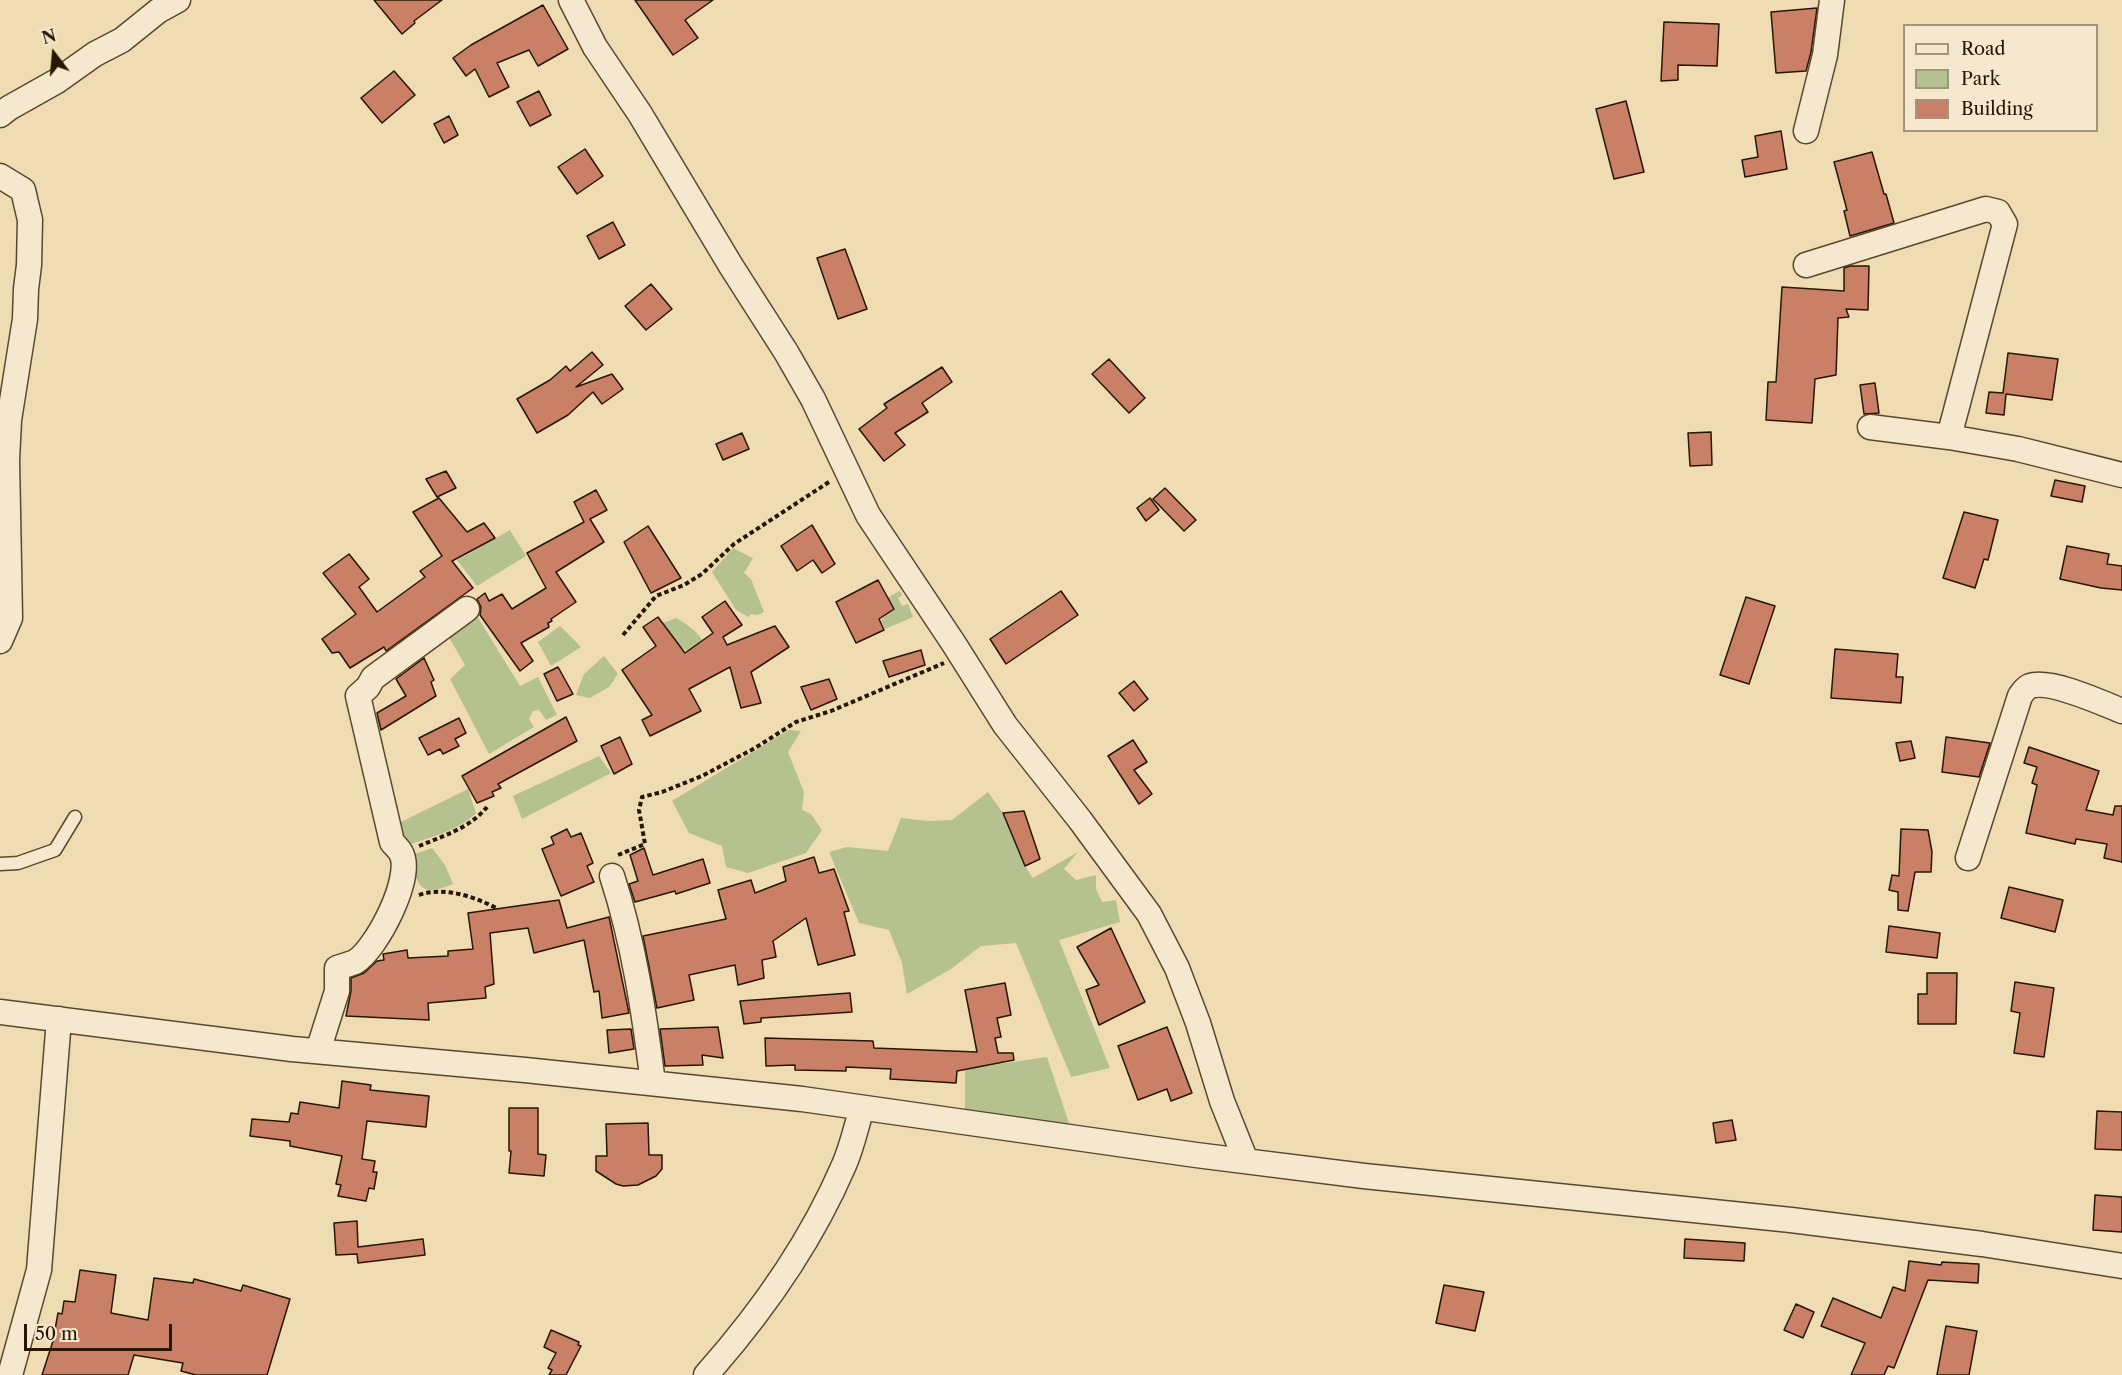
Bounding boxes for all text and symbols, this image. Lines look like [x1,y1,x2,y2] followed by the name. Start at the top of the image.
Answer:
[24,24,84,84] north arrow
[1903,24,2098,132] legend
[40,25,58,48] text: N
[1961,38,2006,60] text: Road
[1961,68,2000,90] text: Park
[1961,98,2033,120] text: Building
[27,1312,176,1350] scale bar
[35,1323,78,1345] text: 50 m

